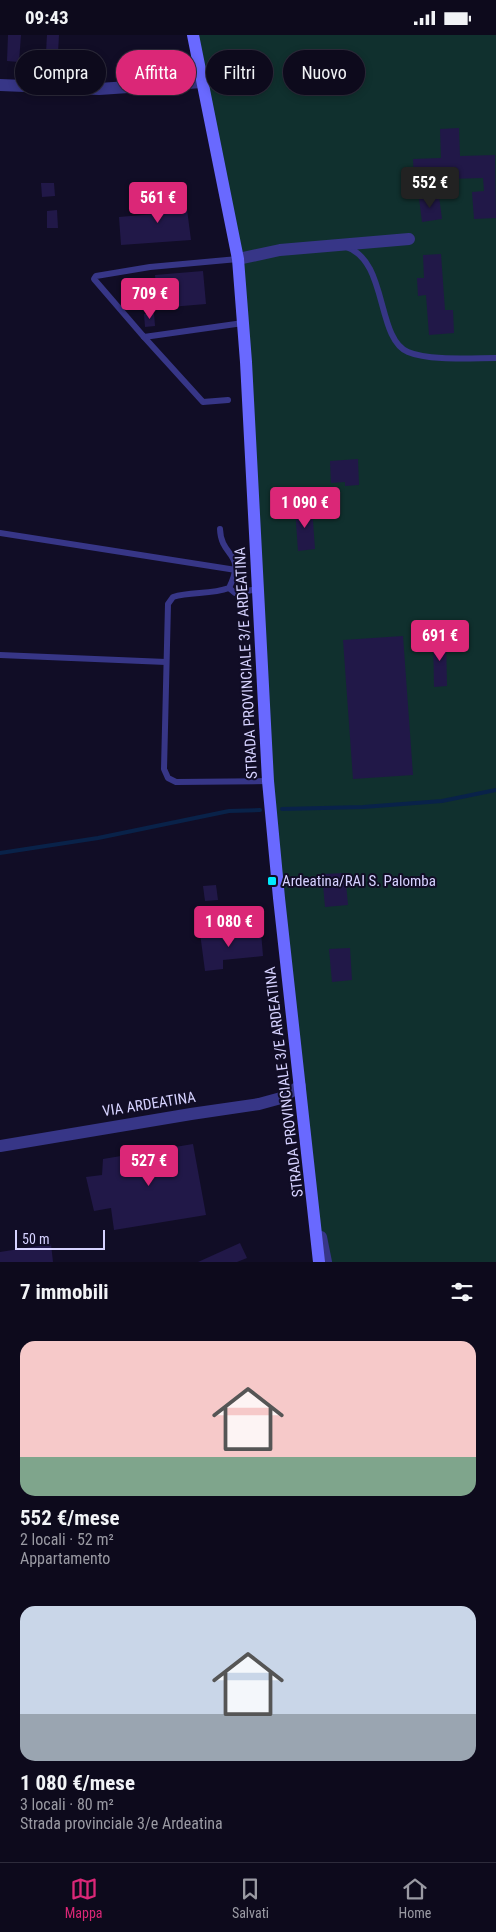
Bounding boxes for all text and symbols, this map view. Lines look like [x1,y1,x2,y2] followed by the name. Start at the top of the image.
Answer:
[25,6,69,29] text: 09:43
[15,50,106,95] chip: Compra
[116,50,196,95] chip: Affitta
[206,50,273,95] chip: Filtri
[283,50,365,95] chip: Nuovo
[395,167,465,209] pin: 552 €
[412,173,448,192] text: 552 €
[123,181,193,224] pin: 561 €
[140,188,176,207] text: 561 €
[115,277,185,320] pin: 709 €
[132,284,168,303] text: 709 €
[259,487,351,529] pin: 1 090 €
[281,493,329,512] text: 1 090 €
[231,546,261,779] street label: STRADA PROVINCIALE 3/E ARDEATINA
[405,619,475,662] pin: 691 €
[422,626,458,645] text: 691 €
[282,872,436,890] place label: Ardeatina/RAI S. Palomba
[266,875,278,887] marker: Ardeatina/RAI S. Palomba
[183,905,275,948] pin: 1 080 €
[205,912,253,931] text: 1 080 €
[261,965,307,1198] street label: STRADA PROVINCIALE 3/E ARDEATINA
[101,1088,197,1120] street label: VIA ARDEATINA
[114,1145,184,1187] pin: 527 €
[131,1151,167,1170] text: 527 €
[15,1227,105,1250] scale bar
[22,1231,50,1247] text: 50 m
[448,1278,476,1306] icon: filters
[20,1280,109,1304] text: 7 immobili
[203,1374,293,1464] icon: home
[20,1506,119,1530] text: 552 €/mese
[20,1530,114,1549] text: 2 locali · 52 m²
[20,1549,110,1568] text: Appartamento
[203,1639,293,1729] icon: home
[20,1771,135,1795] text: 1 080 €/mese
[20,1795,114,1814] text: 3 locali · 80 m²
[20,1814,223,1833] text: Strada provinciale 3/e Ardeatina
[65,1875,103,1921] tab: Mappa
[232,1875,269,1921] tab: Salvati
[398,1875,431,1921] tab: Home

